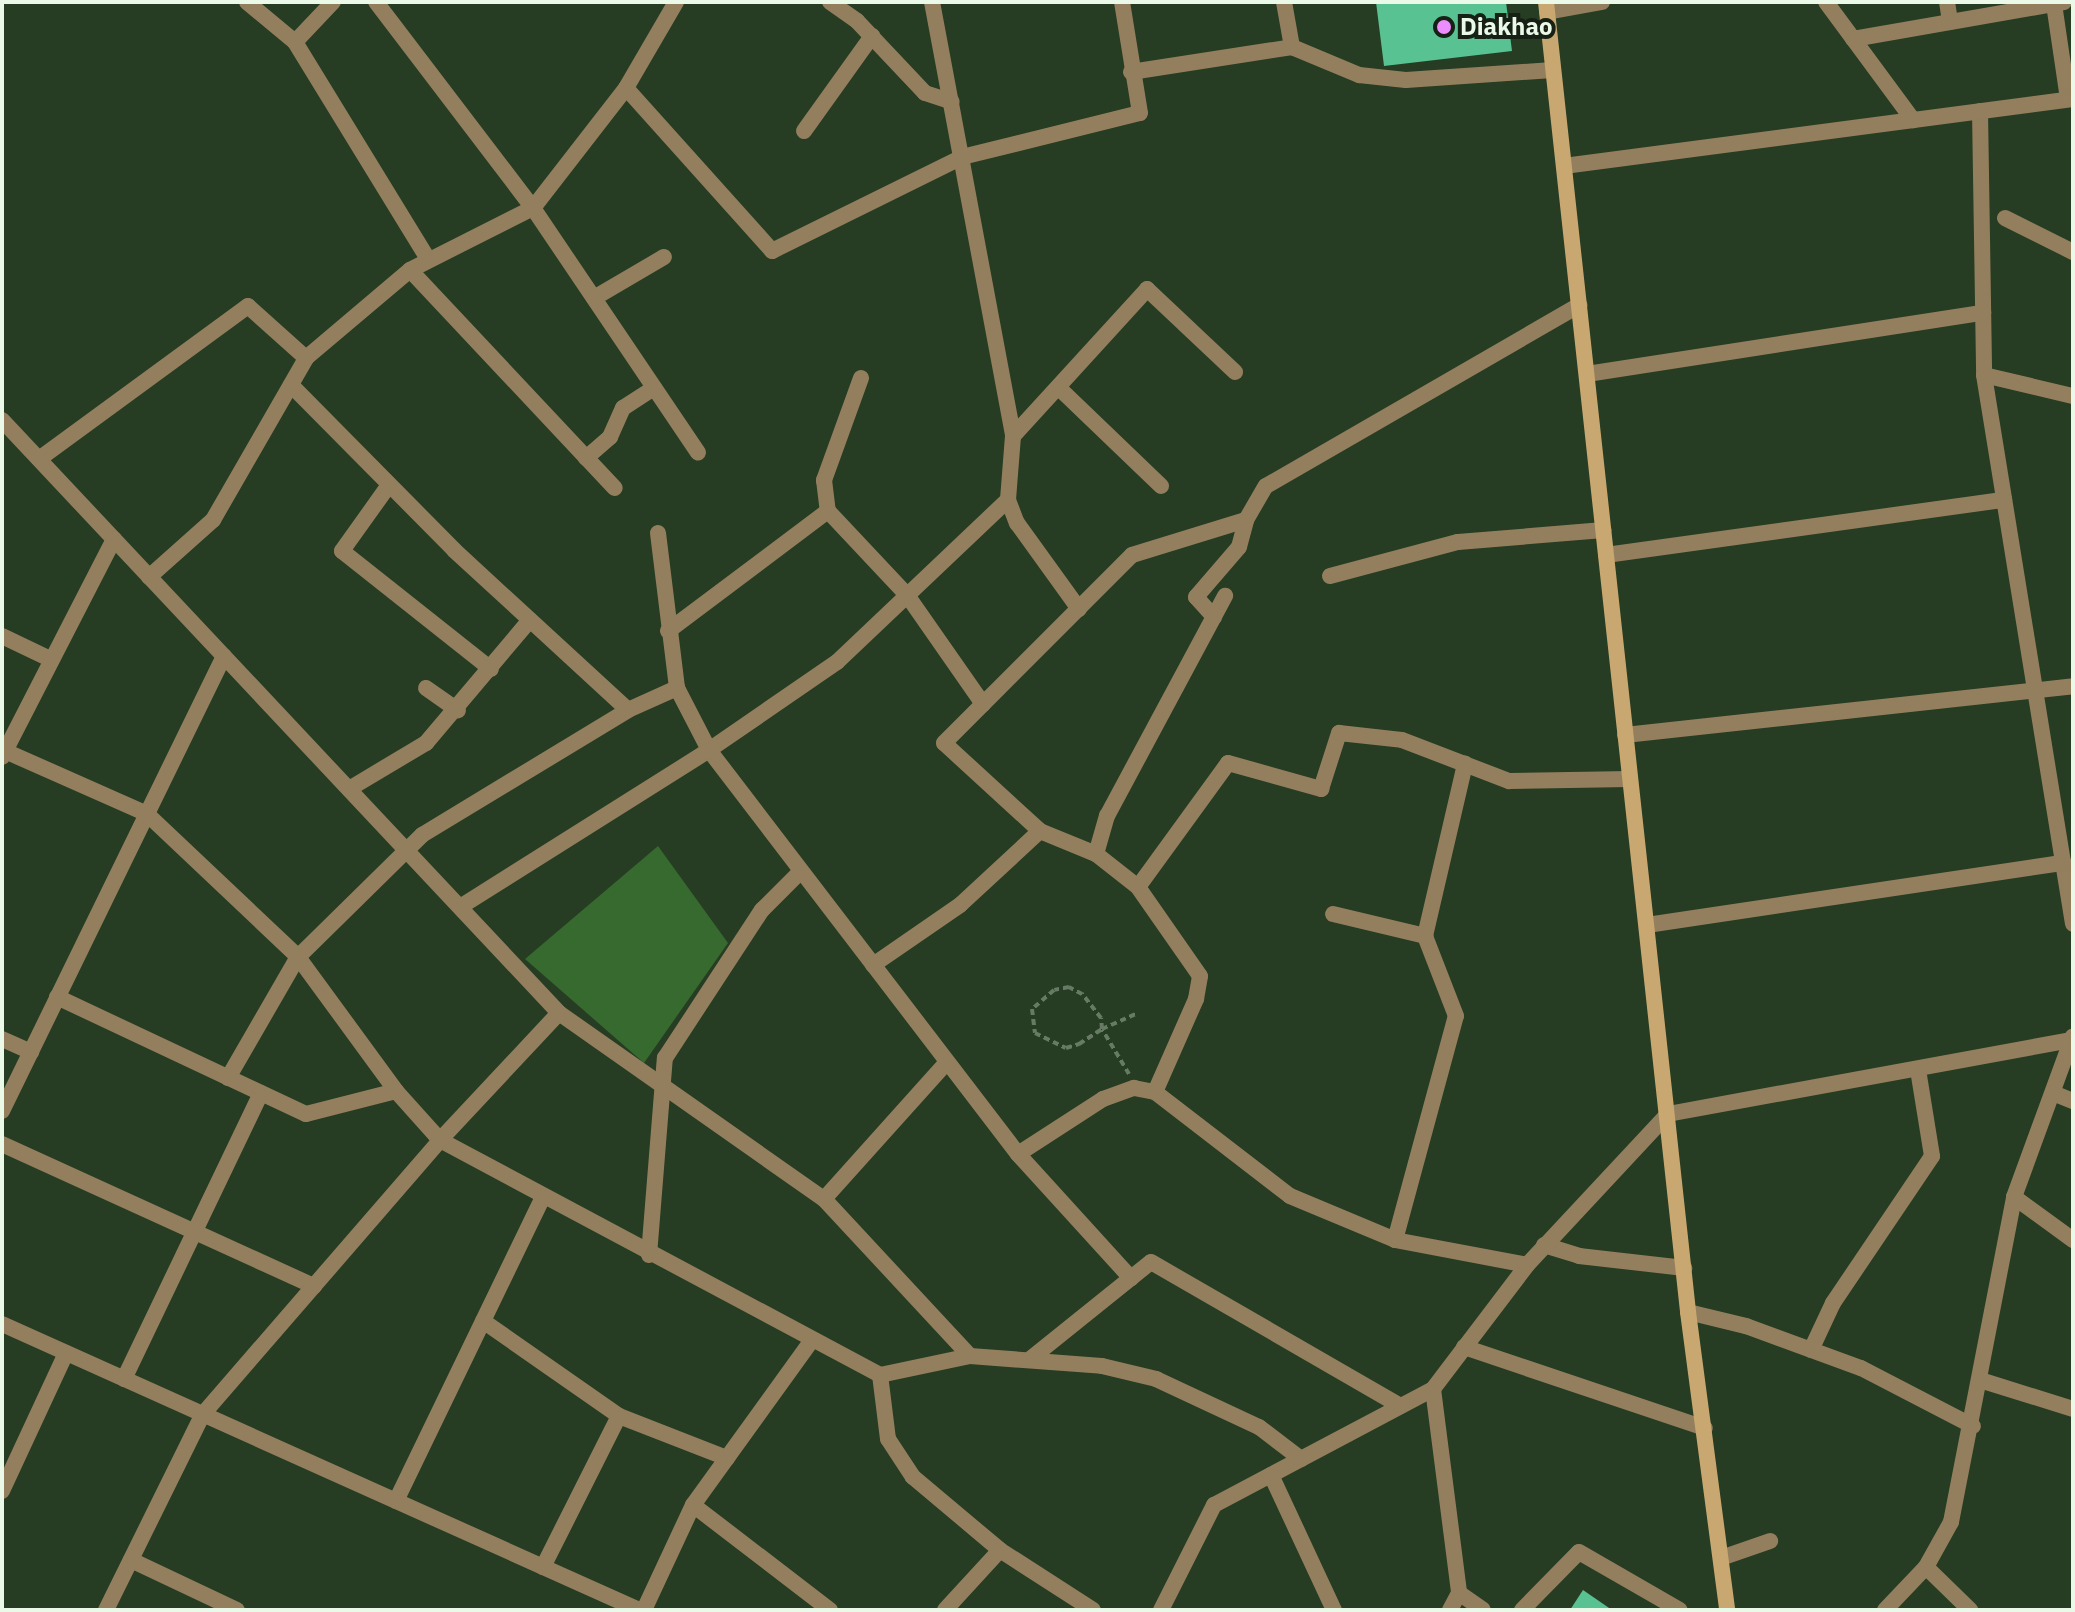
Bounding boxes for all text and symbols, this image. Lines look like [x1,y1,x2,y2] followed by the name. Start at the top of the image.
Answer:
[1460,13,1553,41] place label: Diakhao
[1435,18,1453,36] marker: Diakhao

